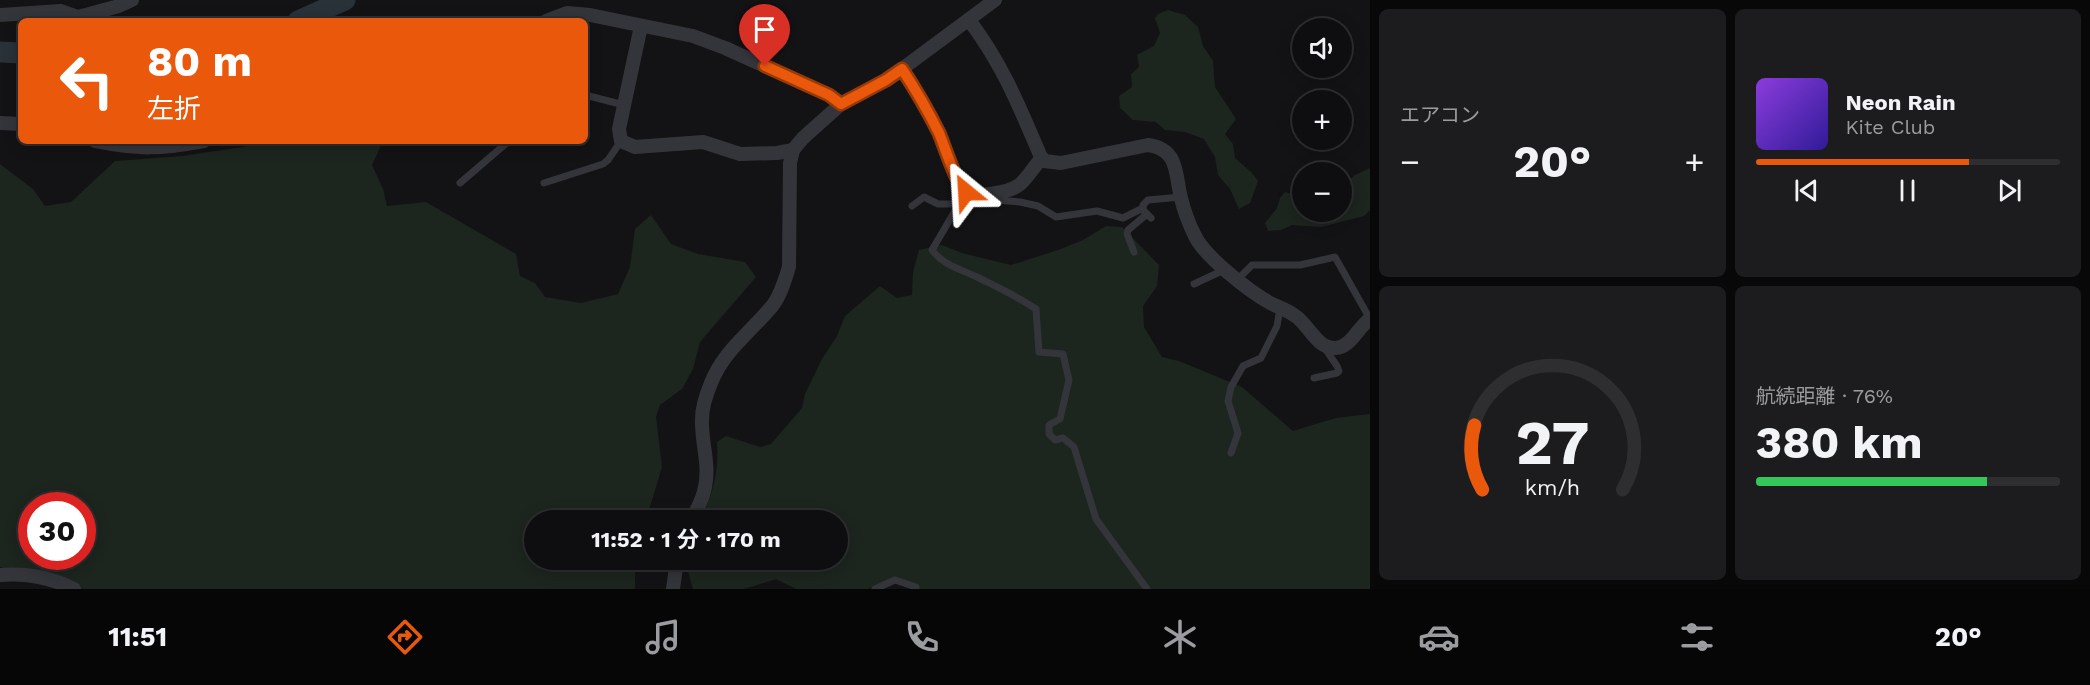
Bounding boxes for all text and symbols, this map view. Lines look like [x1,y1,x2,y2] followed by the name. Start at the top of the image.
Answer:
[739,4,790,66] pin
[748,13,781,46] icon: arrive
[1292,18,1352,222] map controls
[1292,18,1352,78] button: sound
[147,37,252,86] text: 80 m
[48,42,126,120] icon: left
[1292,90,1352,150] button: +
[1846,90,1956,115] text: Neon Rain
[147,93,201,125] text: 左折
[1400,103,1480,127] text: エアコン
[1846,115,1935,139] text: Kite Club
[1513,135,1591,188] text: 20°
[1400,142,1420,181] text: −
[1685,142,1704,181] text: +
[934,160,998,224] position arrow
[1292,162,1352,222] button: −
[1790,174,1823,207] icon: previous
[1891,174,1924,207] icon: pause
[1993,174,2026,207] icon: next
[1756,384,1893,408] text: 航続距離 · 76%
[1515,406,1589,479] text: 27
[1756,416,1923,469] text: 380 km
[1525,475,1580,500] text: km/h
[18,492,96,570] speed limit sign: 30
[591,527,781,552] text: 11:52 · 1 分 · 170 m
[384,616,426,658] icon: directions
[642,616,684,658] icon: music
[901,616,943,658] icon: phone
[1159,616,1201,658] icon: climate
[1418,616,1460,658] icon: car
[1676,616,1718,658] icon: filters
[108,621,167,653] text: 11:51
[1935,621,1982,653] text: 20°

